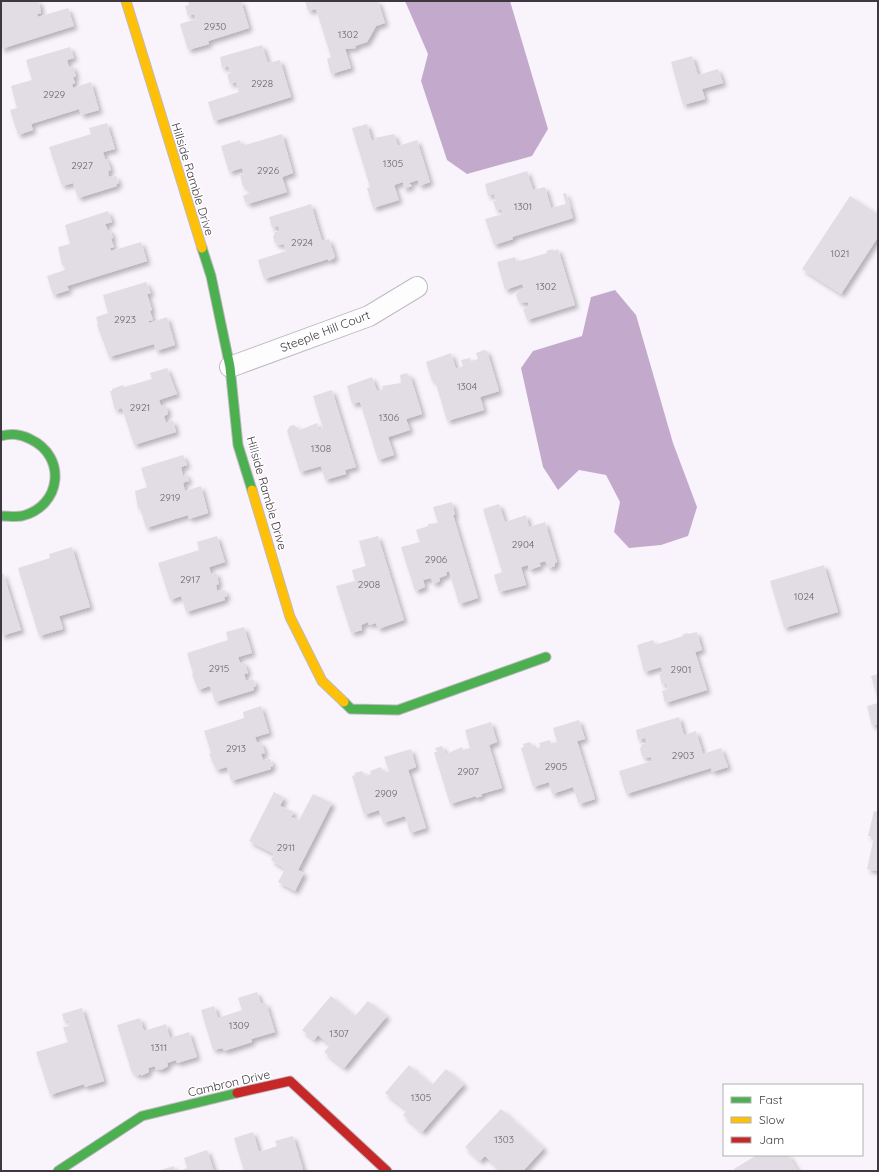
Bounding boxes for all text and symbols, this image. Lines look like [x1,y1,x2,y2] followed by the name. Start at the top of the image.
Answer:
[204,20,226,33] house number: 2930
[338,28,359,41] house number: 1302
[251,77,273,90] house number: 2928
[43,88,66,101] house number: 2929
[169,121,217,238] street label: Hillside Ramble Drive
[383,157,403,170] house number: 1305
[71,159,93,172] house number: 2927
[257,164,280,177] house number: 2926
[514,200,532,213] house number: 1301
[291,236,313,249] house number: 2924
[831,247,849,260] house number: 1021
[536,280,557,293] house number: 1302
[278,307,372,355] street label: Steeple Hill Court
[114,313,136,326] house number: 2923
[457,380,477,393] house number: 1304
[130,401,150,414] house number: 2921
[379,411,400,424] house number: 1306
[244,434,290,552] street label: Hillside Ramble Drive
[311,442,331,455] house number: 1308
[160,491,181,504] house number: 2919
[512,538,534,551] house number: 2904
[425,553,448,566] house number: 2906
[180,573,200,586] house number: 2917
[358,578,380,591] house number: 2908
[794,590,814,603] house number: 1024
[209,662,229,675] house number: 2915
[671,663,691,676] house number: 2901
[226,742,246,755] house number: 2913
[672,749,694,762] house number: 2903
[545,760,567,773] house number: 2905
[457,765,479,778] house number: 2907
[375,787,398,800] house number: 2909
[277,841,295,854] house number: 2911
[229,1019,250,1032] house number: 1309
[329,1027,349,1040] house number: 1307
[151,1041,167,1054] house number: 1311
[186,1066,272,1100] street label: Cambron Drive
[723,1084,863,1156] legend
[411,1091,431,1104] house number: 1305
[759,1092,783,1107] text: Fast
[759,1112,785,1127] text: Slow
[759,1132,784,1147] text: Jam
[494,1133,514,1146] house number: 1303

